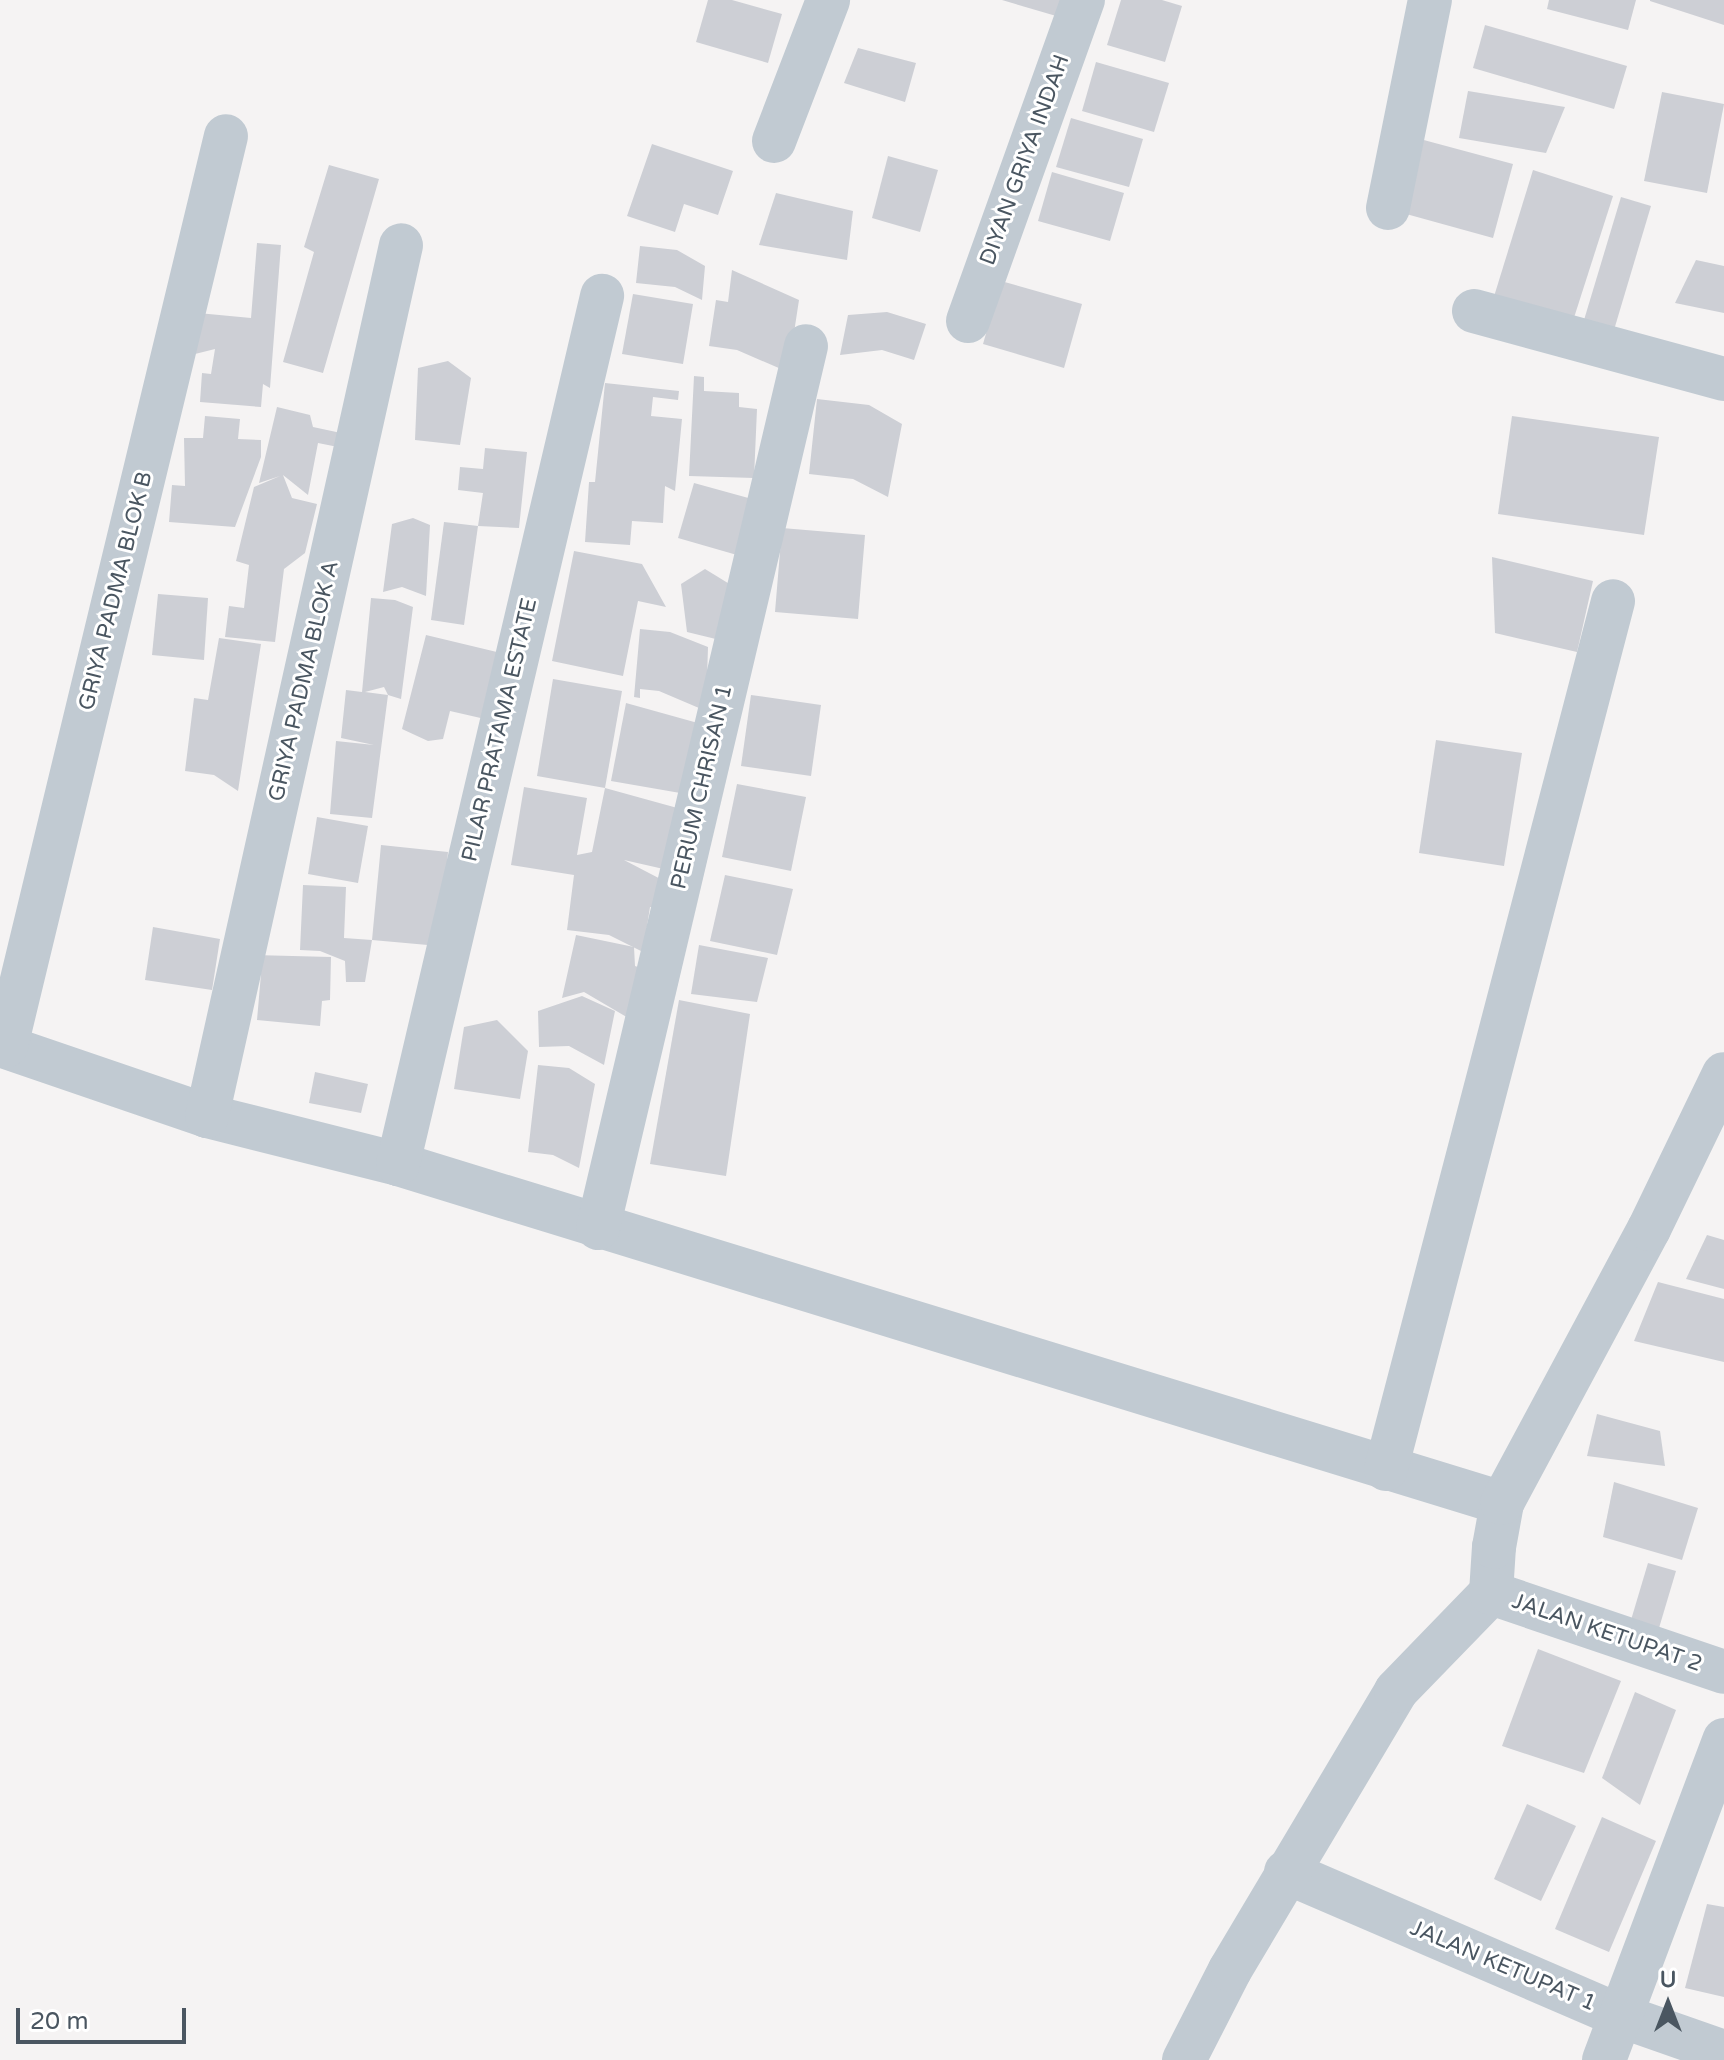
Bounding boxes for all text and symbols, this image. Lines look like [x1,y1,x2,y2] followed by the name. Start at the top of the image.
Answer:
[975,51,1075,269] street label: DIYAN GRIYA INDAH
[74,469,158,713] street label: GRIYA PADMA BLOK B
[263,558,345,804] street label: GRIYA PADMA BLOK A
[457,596,543,864] street label: PILAR PRATAMA ESTATE
[666,682,738,892] street label: PERUM CHRISAN 1
[1508,1588,1706,1678] street label: JALAN KETUPAT 2
[1406,1915,1600,2017] street label: JALAN KETUPAT 1
[1628,1964,1708,2044] north arrow
[1660,1967,1676,1993] text: U
[20,1992,190,2042] scale bar
[30,2007,88,2036] text: 20 m

